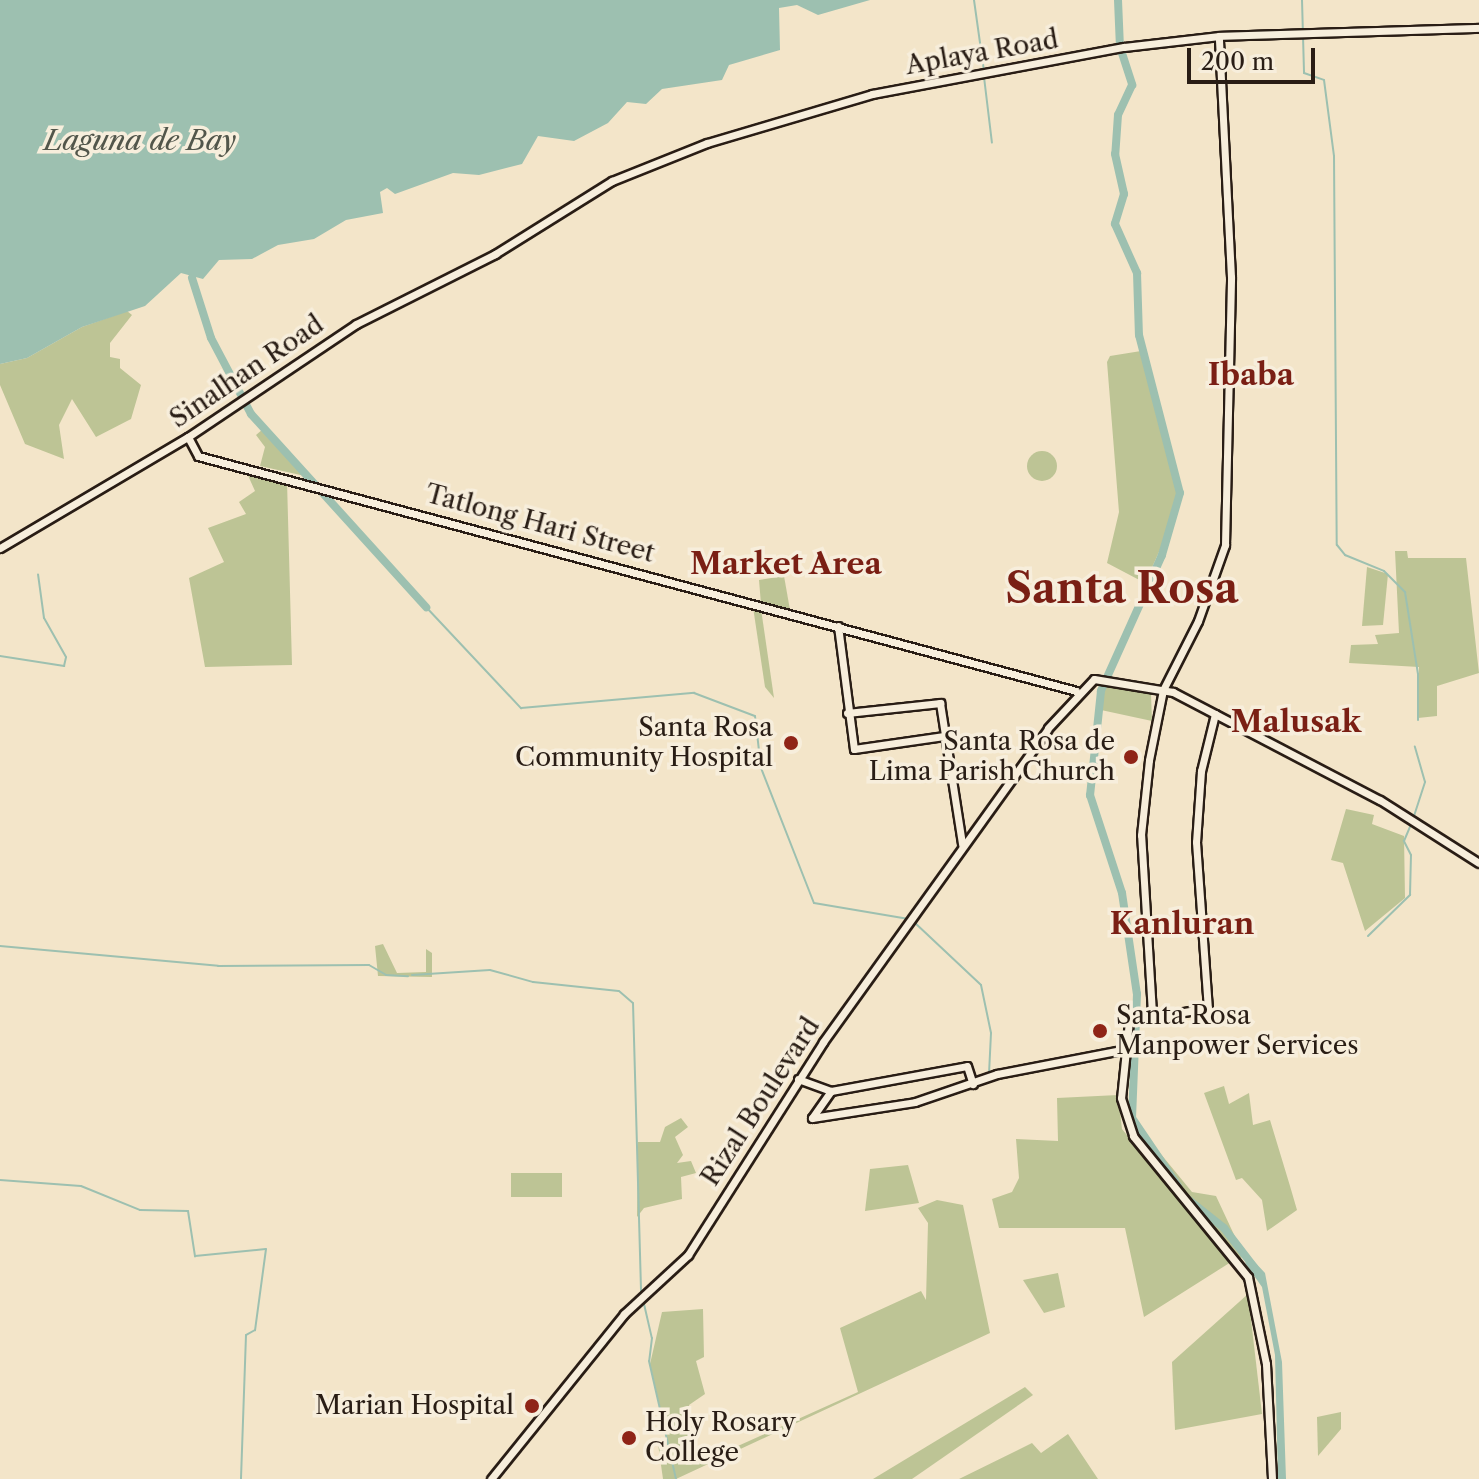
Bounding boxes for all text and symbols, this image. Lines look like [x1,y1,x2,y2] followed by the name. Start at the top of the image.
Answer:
[903,24,1061,82] street label: Aplaya Road
[1191,32,1319,82] scale bar
[1201,47,1274,76] text: 200 m
[44,123,236,157] water label: Laguna de Bay
[164,309,330,435] street label: Sinalhan Road
[1208,357,1294,393] district label: Ibaba
[422,478,658,570] street label: Tatlong Hari Street
[690,546,882,582] district label: Market Area
[1005,563,1239,613] district label: Santa Rosa
[1231,704,1361,740] district label: Malusak
[514,712,773,774] place label: Santa Rosa Community Hospital
[868,726,1115,788] place label: Santa Rosa de Lima Parish Church
[780,732,802,754] marker: Santa Rosa Community Hospital
[1122,748,1140,766] marker: Santa Rosa de Lima Parish Church
[1110,906,1254,942] district label: Kanluran
[1116,1000,1359,1062] place label: Santa Rosa Manpower Services
[695,1012,827,1192] street label: Rizal Boulevard
[1091,1022,1109,1040] marker: Santa Rosa Manpower Services
[315,1390,514,1422] place label: Marian Hospital
[521,1395,543,1417] marker: Marian Hospital
[645,1407,797,1468] place label: Holy Rosary College
[620,1429,638,1447] marker: Holy Rosary College

